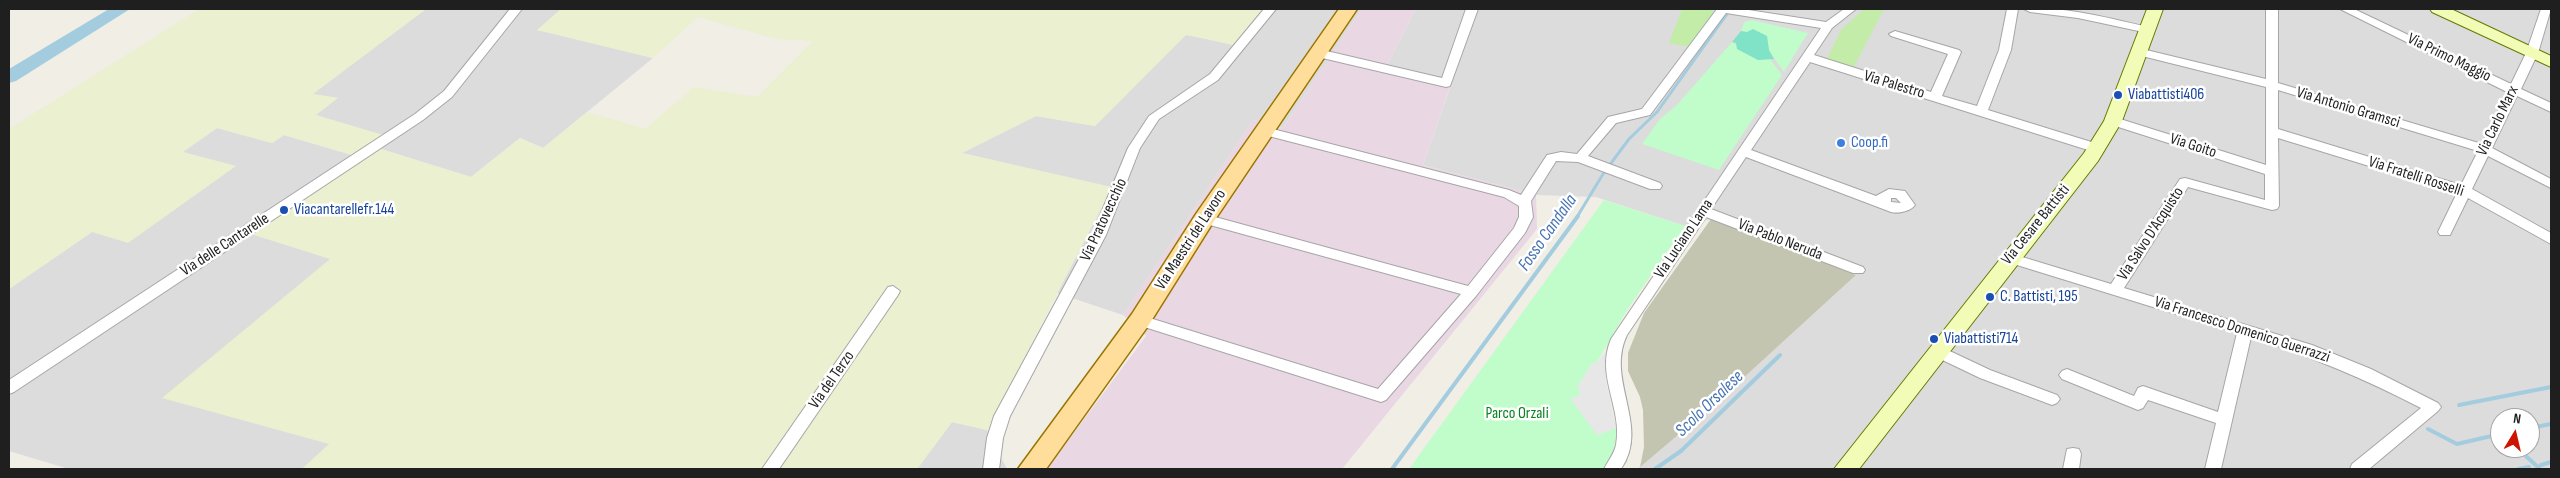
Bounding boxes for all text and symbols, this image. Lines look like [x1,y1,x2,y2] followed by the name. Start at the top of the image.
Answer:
[2404,29,2494,87] street label: Via Primo Maggio
[1861,67,1927,103] street label: Via Palestro
[2294,83,2402,133] street label: Via Antonio Gramsci
[2473,83,2523,159] street label: Via Carlo Marx
[2128,85,2204,105] place label: Viabattisti406
[2112,89,2124,101] marker: Viabattisti406
[2167,129,2219,163] street label: Via Goito
[1851,133,1888,153] place label: Coop.fi
[1835,137,1847,149] marker: Coop.fi
[2366,153,2466,201] street label: Via Fratelli Rosselli
[1076,176,1132,264] street label: Via Pratovecchio
[1998,181,2074,269] street label: Via Cesare Battisti
[2114,184,2188,284] street label: Via Salvo D'Acquisto
[1151,186,1231,294] street label: Via Maestri del Lavoro
[1514,191,1582,275] water label: Fosso Candalla
[1650,196,1718,282] street label: Via Luciano Lama
[294,200,394,220] place label: Viacantarellefr.144
[278,204,290,216] marker: Viacantarellefr.144
[177,209,273,281] street label: Via delle Cantarelle
[1735,215,1825,265] street label: Via Pablo Neruda
[2000,287,2078,307] place label: C. Battisti, 195
[1984,291,1996,303] marker: C. Battisti, 195
[2152,293,2332,367] street label: Via Francesco Domenico Guerrazzi
[1944,329,2018,349] place label: Viabattisti714
[1928,333,1940,345] marker: Viabattisti714
[805,347,859,413] street label: Via del Terzo
[1671,366,1749,442] water label: Scolo Orsalese
[1485,404,1549,424] park label: Parco Orzali
[2490,408,2540,458] north arrow
[2512,410,2522,428] text: N

